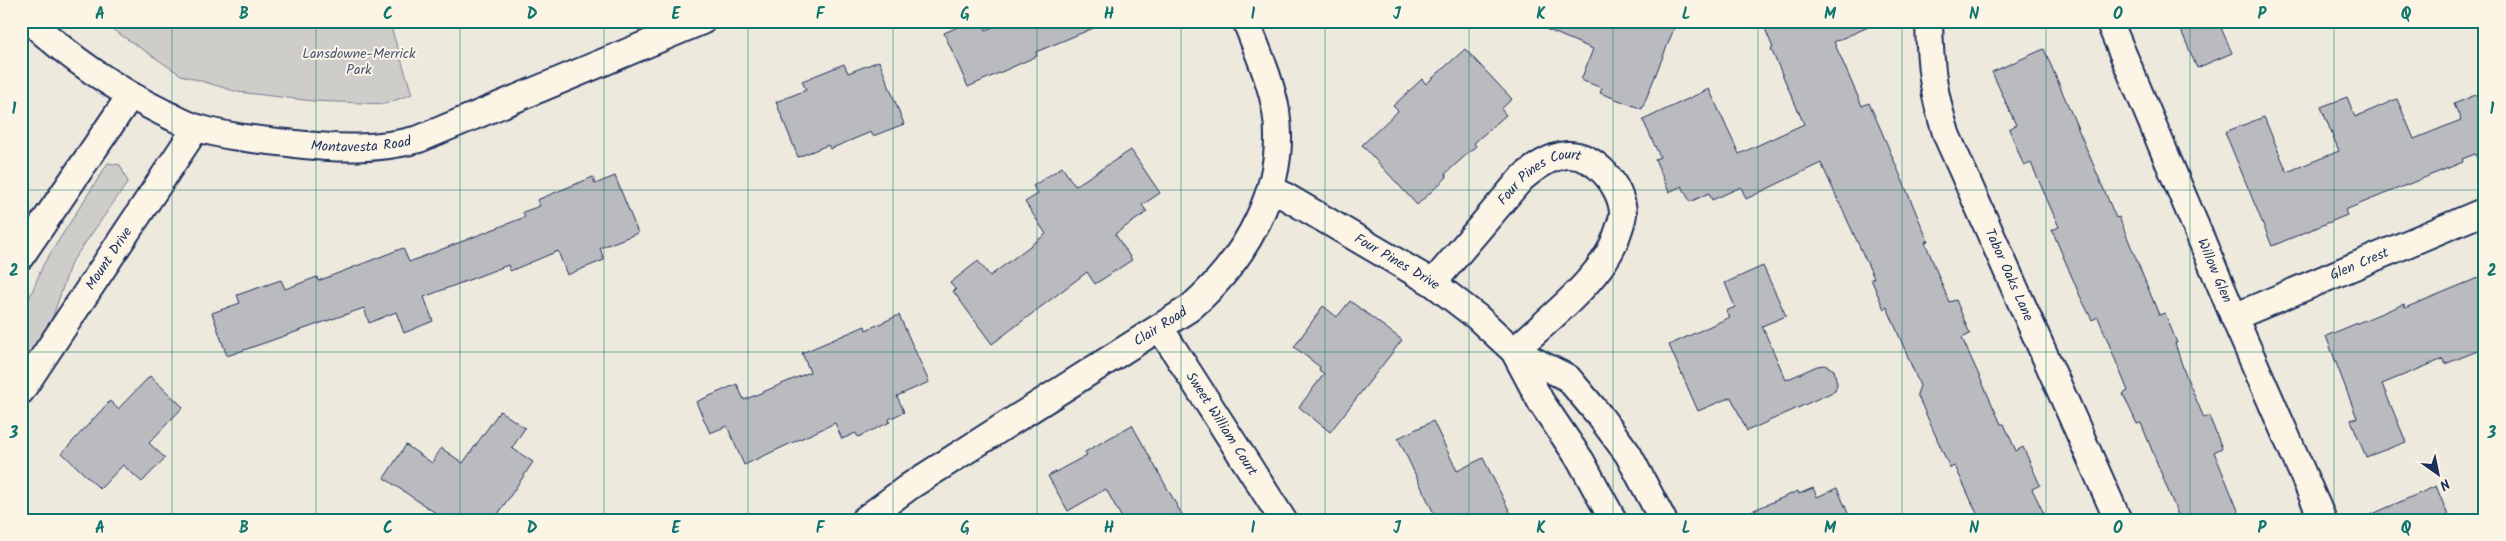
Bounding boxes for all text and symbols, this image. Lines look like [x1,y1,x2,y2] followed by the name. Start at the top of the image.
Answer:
[95,2,105,27] text: A
[239,2,249,27] text: B
[383,2,393,27] text: C
[527,2,538,27] text: D
[672,2,682,27] text: E
[816,2,826,27] text: F
[960,2,970,27] text: G
[1104,2,1114,27] text: H
[1251,2,1256,27] text: I
[1393,2,1402,27] text: J
[1536,2,1546,27] text: K
[1682,2,1690,27] text: L
[1824,2,1837,27] text: M
[1969,2,1979,27] text: N
[2113,2,2123,27] text: O
[2258,2,2268,27] text: P
[2401,2,2412,27] text: Q
[302,43,416,81] park label: Lansdowne-Merrick Park
[12,97,17,122] text: 1
[2490,97,2495,122] text: 1
[310,130,414,159] street label: Montavesta Road
[1492,144,1584,210] street label: Four Pines Court
[80,222,139,295] street label: Mount Drive
[1979,225,2039,325] street label: Tabor Oaks Lane
[1350,228,1445,296] street label: Four Pines Drive
[2191,235,2238,306] street label: Willow Glen
[2326,242,2393,286] street label: Glen Crest
[9,259,19,284] text: 2
[2487,259,2497,284] text: 2
[1129,301,1193,352] street label: Clair Road
[1180,368,1263,481] street label: Sweet William Court
[9,421,19,446] text: 3
[2487,421,2497,446] text: 3
[2414,448,2464,498] north arrow
[2435,472,2454,496] text: N
[95,516,105,541] text: A
[239,516,249,541] text: B
[383,516,393,541] text: C
[527,516,538,541] text: D
[672,516,682,541] text: E
[816,516,826,541] text: F
[960,516,970,541] text: G
[1104,516,1114,541] text: H
[1251,516,1256,541] text: I
[1393,516,1402,541] text: J
[1536,516,1546,541] text: K
[1682,516,1690,541] text: L
[1824,516,1837,541] text: M
[1969,516,1979,541] text: N
[2113,516,2123,541] text: O
[2258,516,2268,541] text: P
[2401,516,2412,541] text: Q

